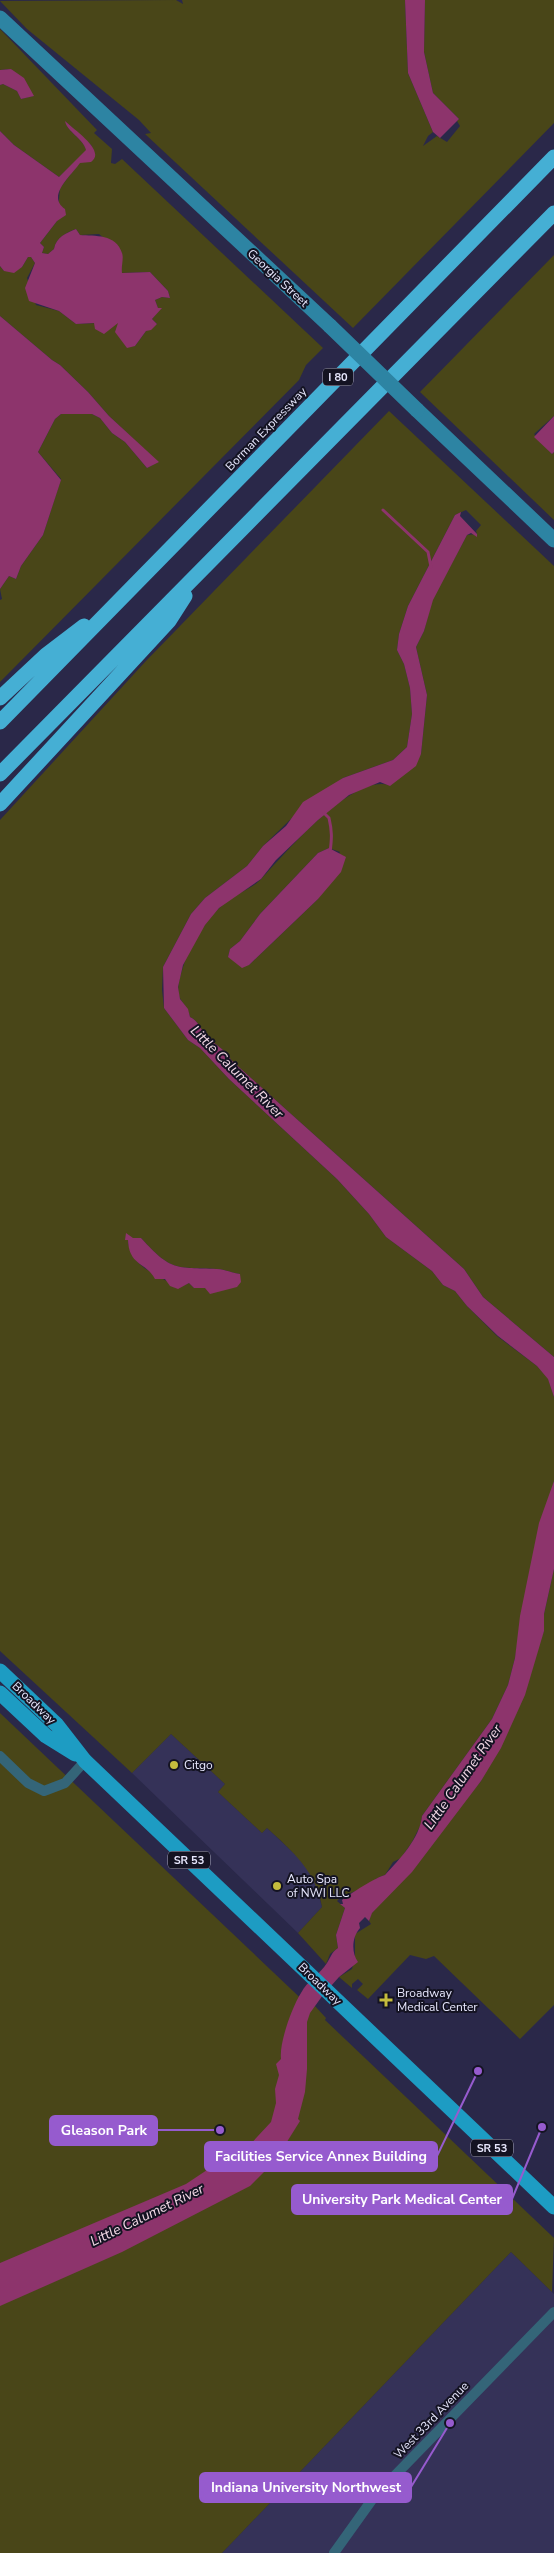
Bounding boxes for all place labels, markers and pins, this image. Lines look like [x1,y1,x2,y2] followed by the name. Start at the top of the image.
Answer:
[184,1757,213,1773] place label: Citgo
[168,1759,180,1771] marker: Citgo
[287,1871,350,1901] place label: Auto Spa of NWI LLC
[271,1880,283,1892] marker: Auto Spa of NWI LLC
[397,1985,478,2015] place label: Broadway Medical Center
[379,1993,393,2007] marker: Broadway Medical Center
[50,2116,157,2145] callout: Gleason Park
[205,2142,437,2171] callout: Facilities Service Annex Building
[292,2185,512,2214] callout: University Park Medical Center
[200,2473,411,2502] callout: Indiana University Northwest

